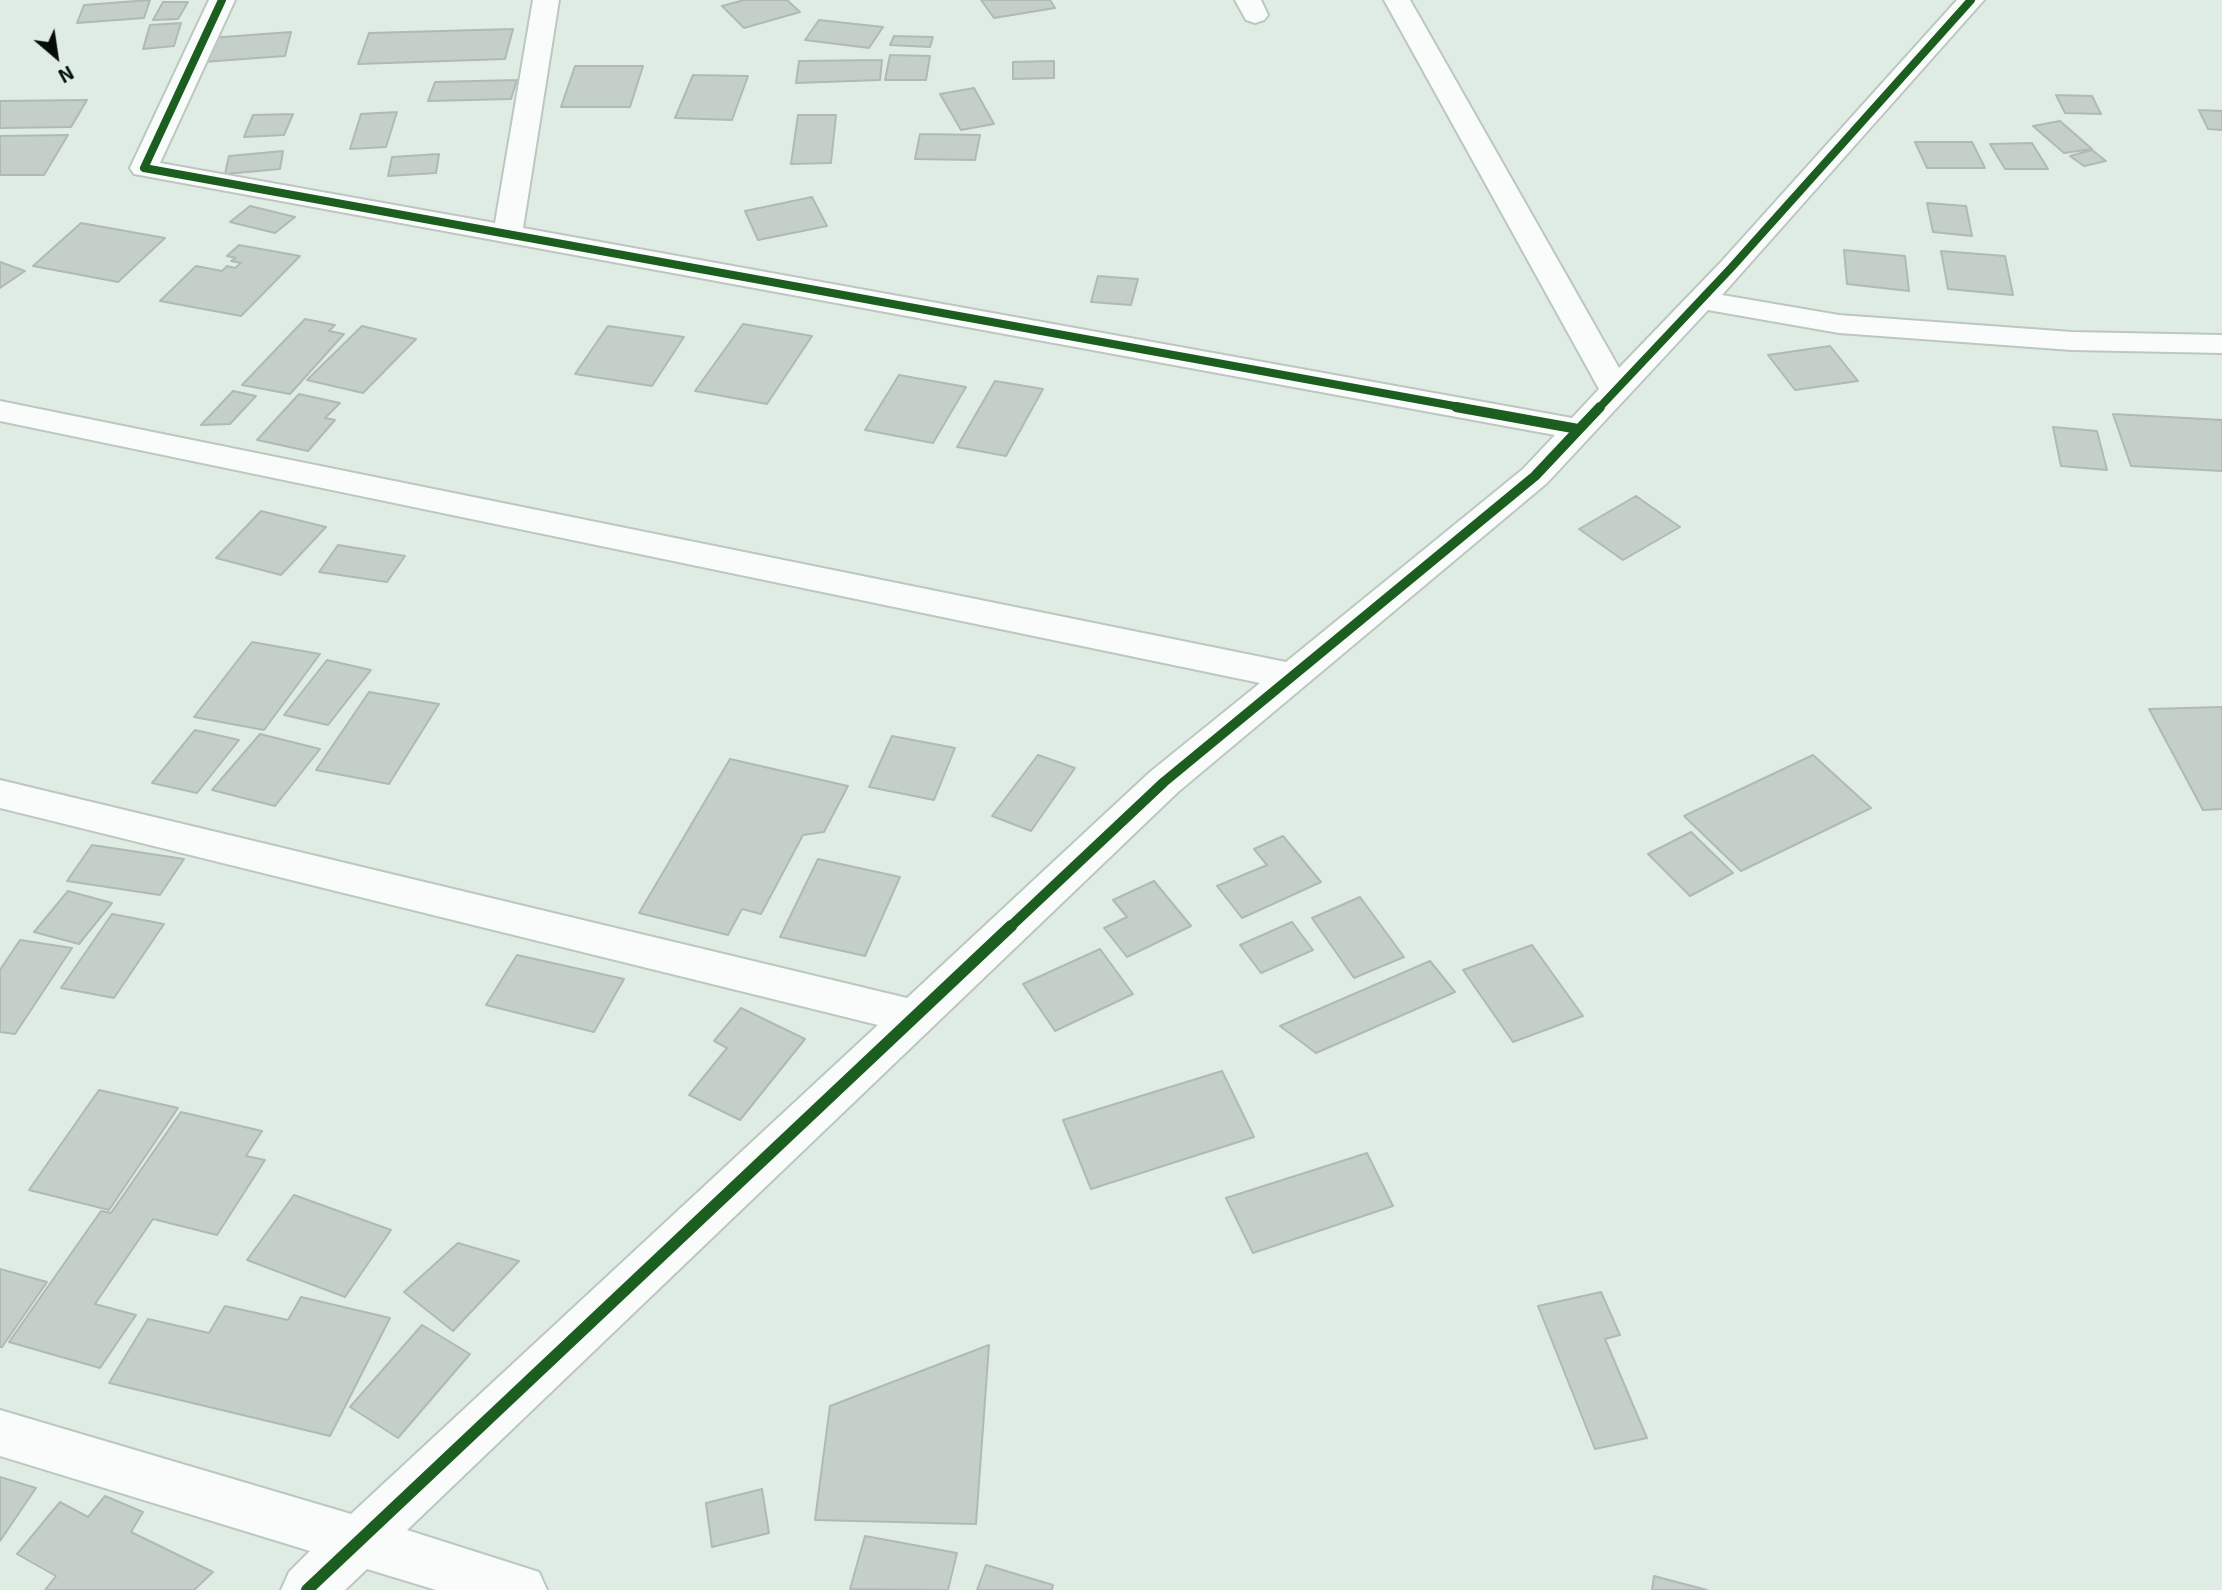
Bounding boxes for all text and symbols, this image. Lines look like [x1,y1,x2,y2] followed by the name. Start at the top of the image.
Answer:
[21,21,91,91] north arrow
[55,61,78,88] text: N

